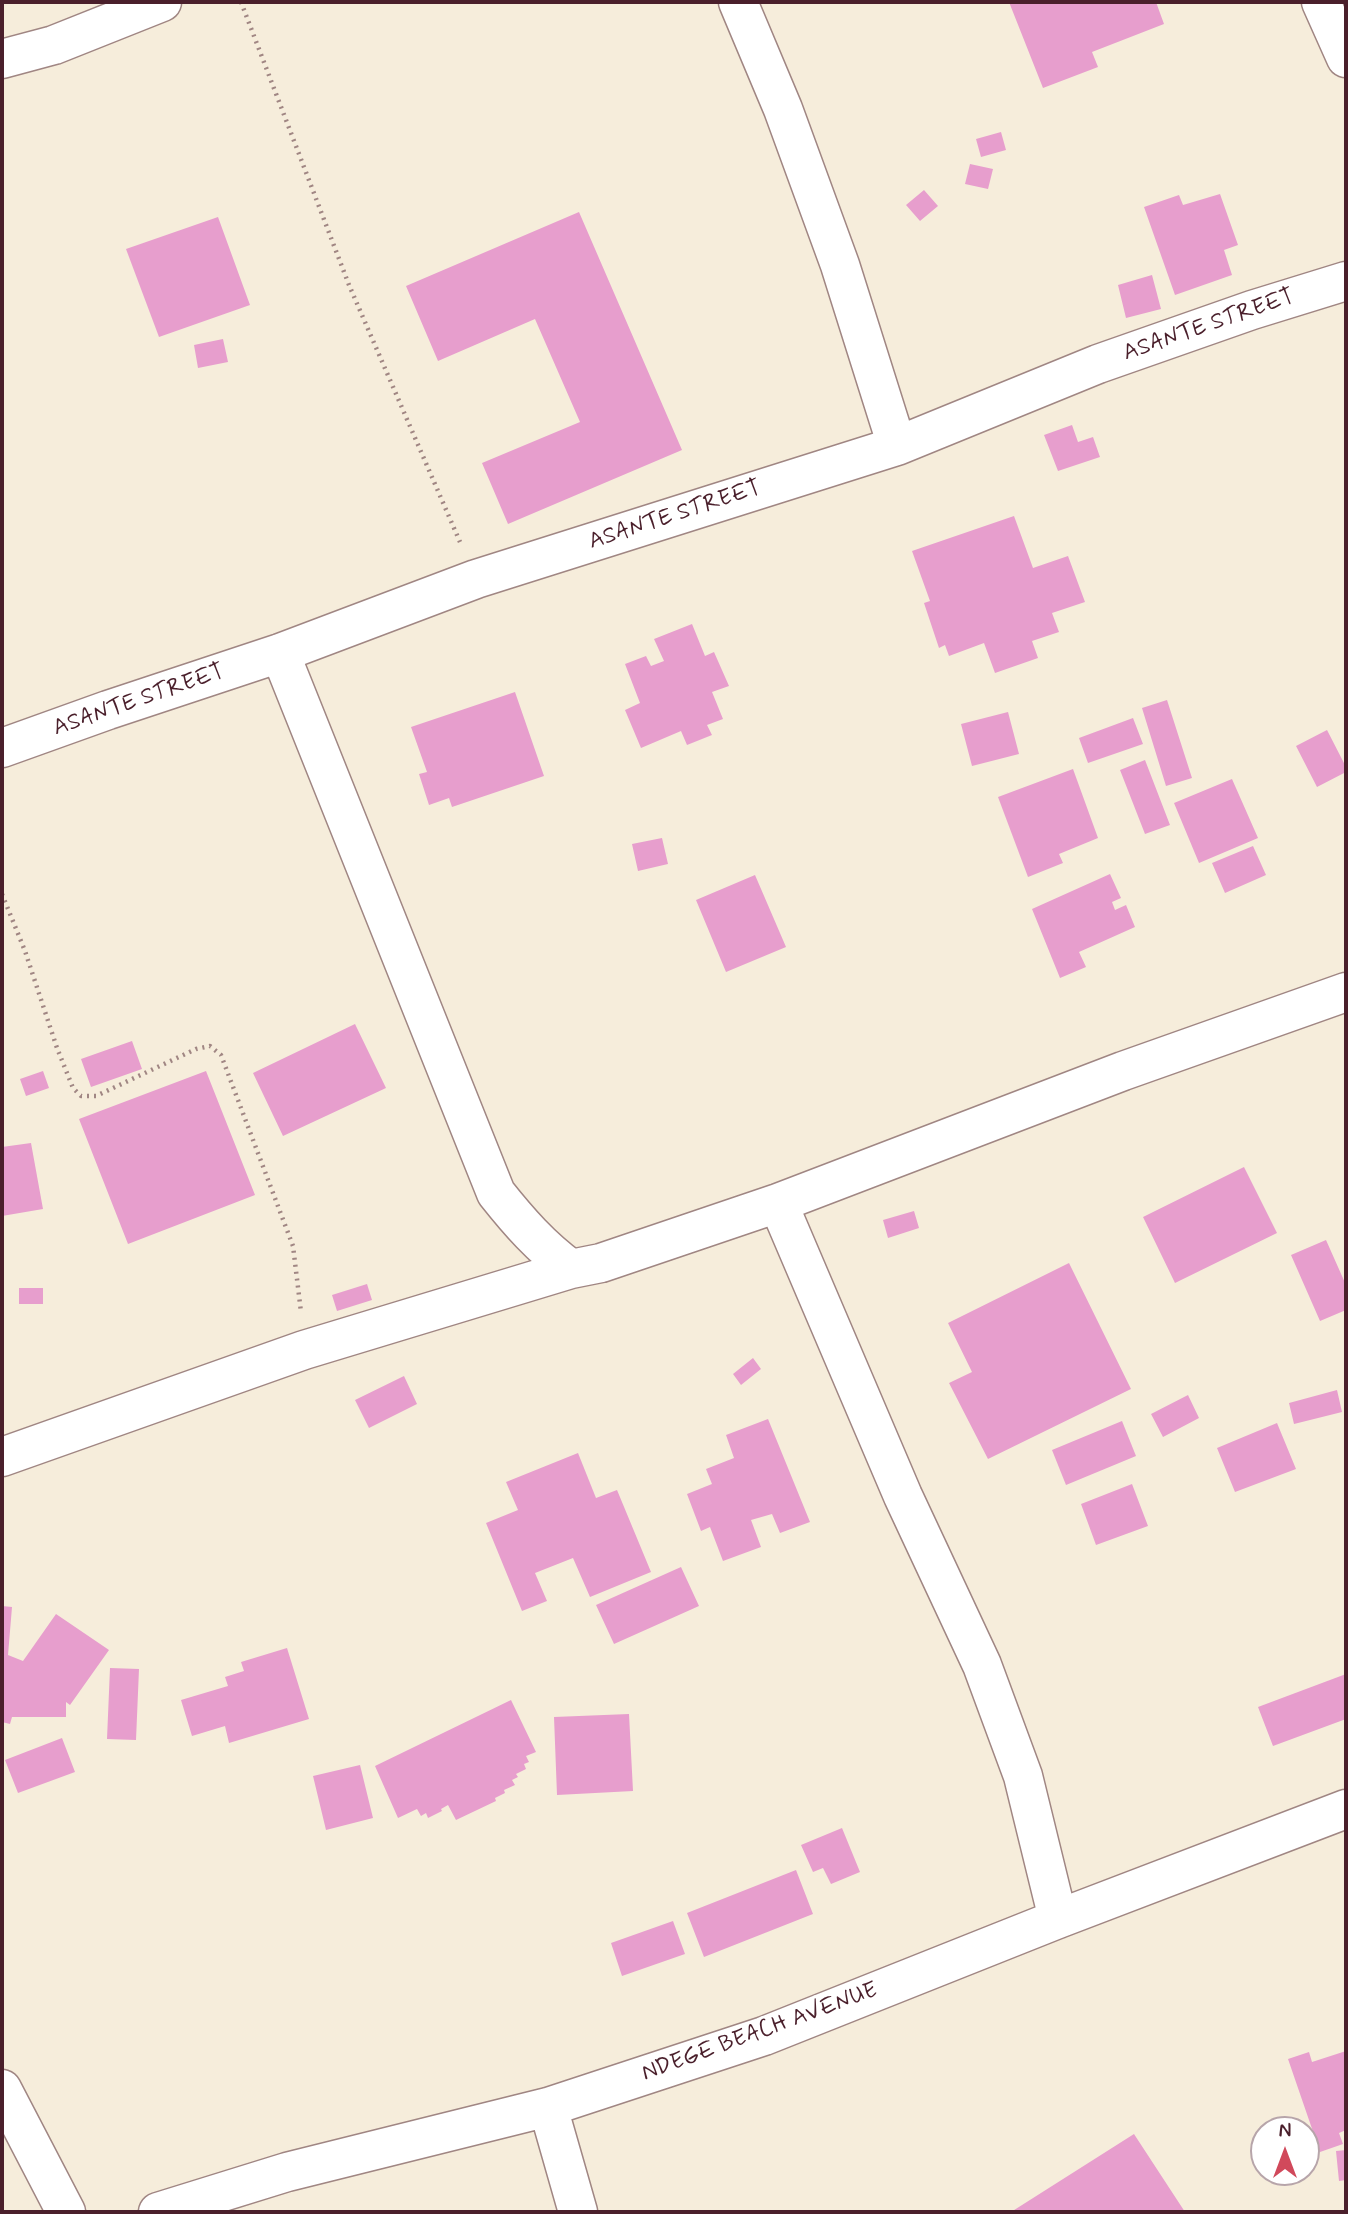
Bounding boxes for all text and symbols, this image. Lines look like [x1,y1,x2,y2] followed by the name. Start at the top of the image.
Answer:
[1120,284,1298,368] street label: ASANTE STREET
[585,475,765,557] street label: ASANTE STREET
[50,659,228,743] street label: ASANTE STREET
[638,1977,882,2089] street label: NDEGE BEACH AVENUE
[1250,2116,1320,2186] north arrow
[1279,2119,1291,2144] text: N

